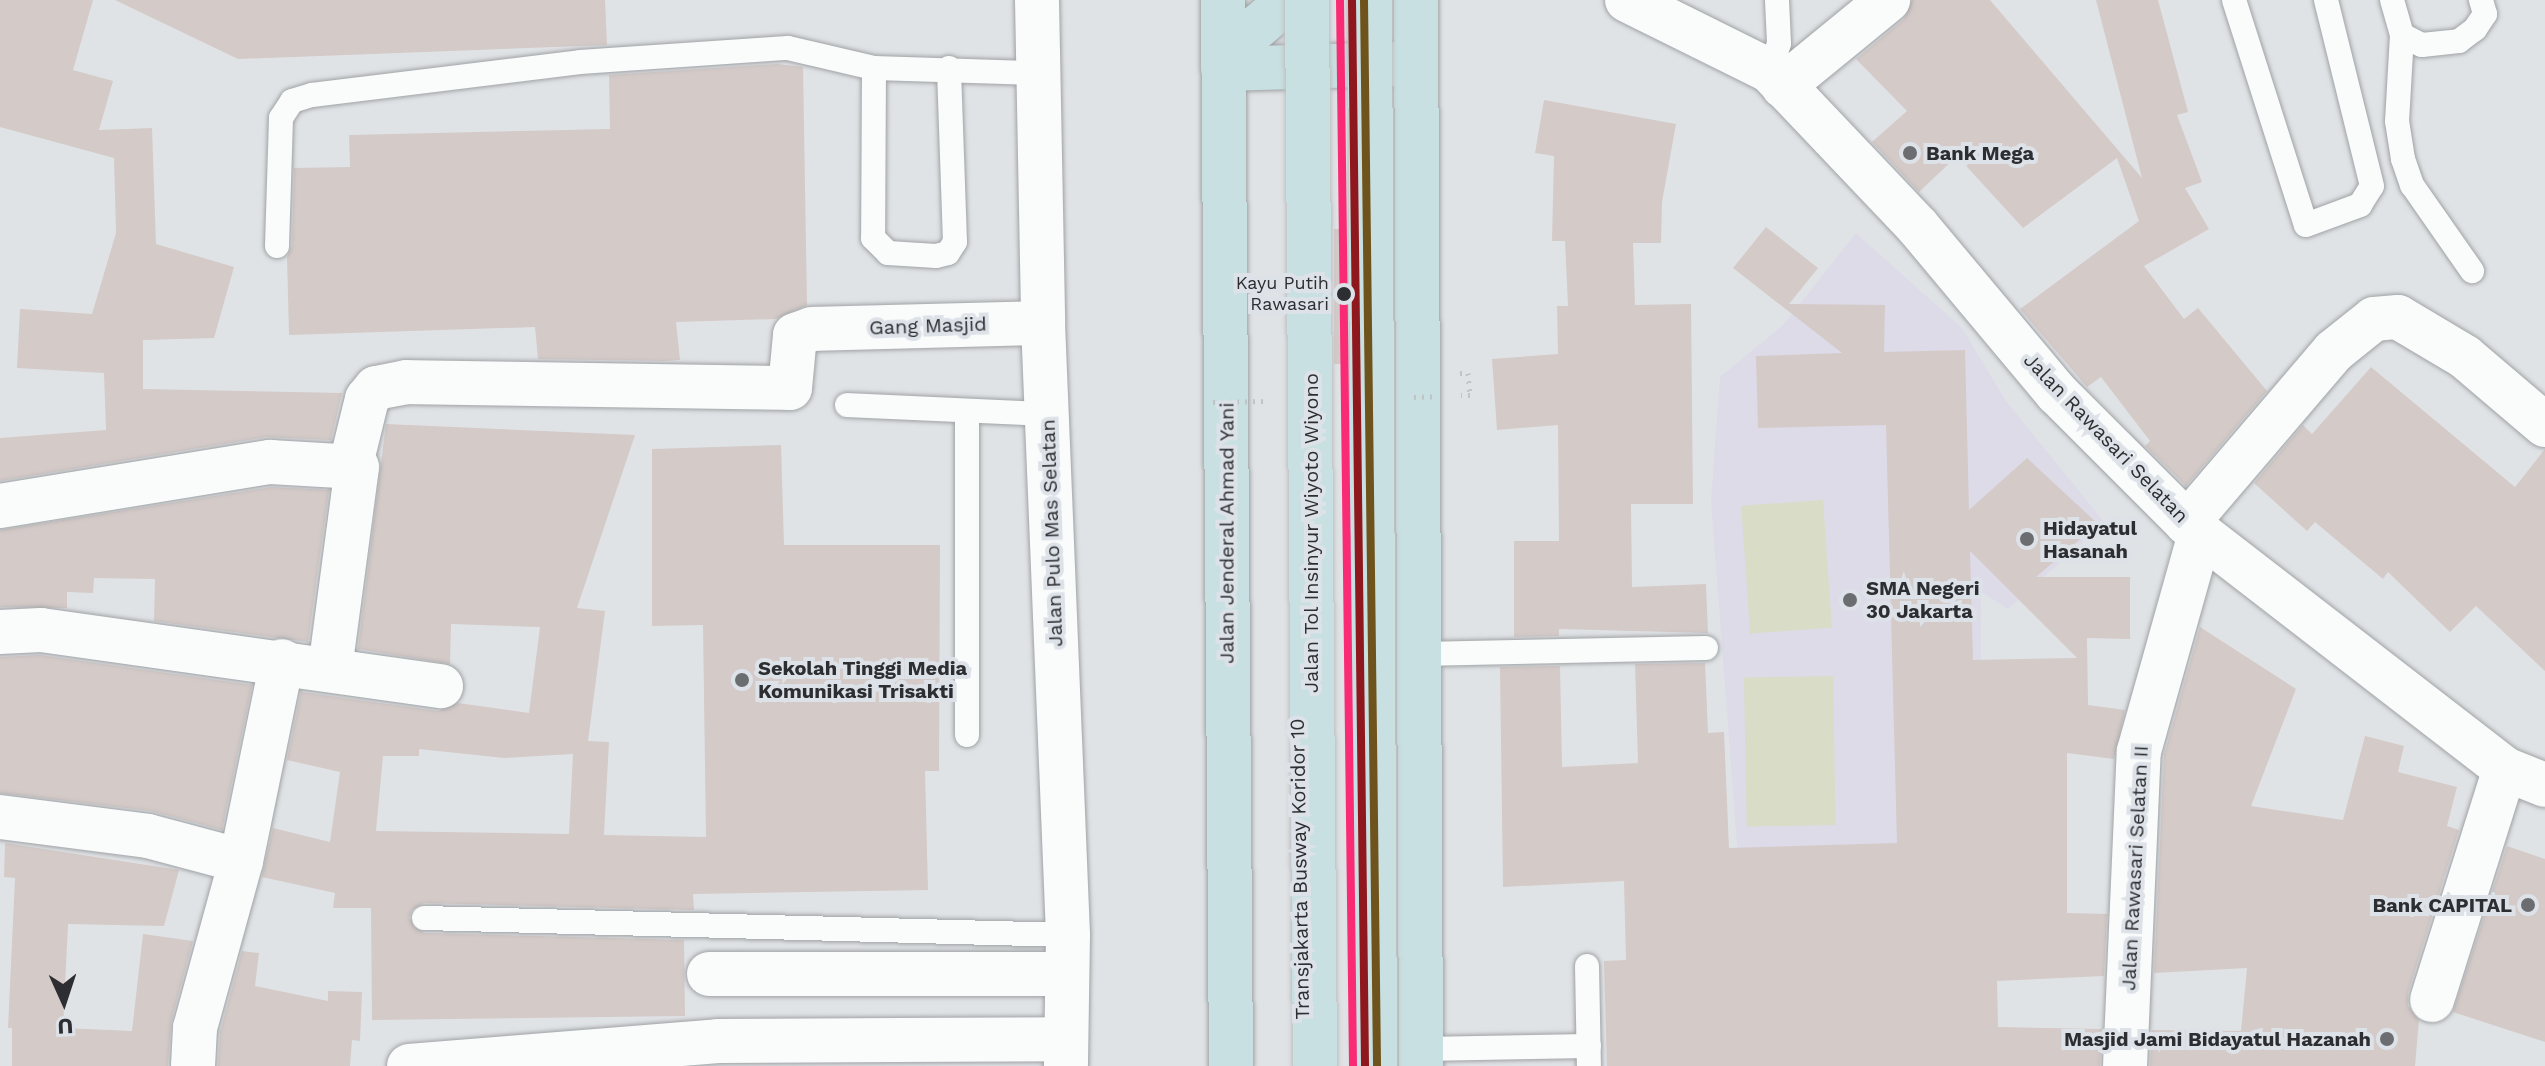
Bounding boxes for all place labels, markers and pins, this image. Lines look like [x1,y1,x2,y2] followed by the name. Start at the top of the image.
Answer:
[1926,141,2034,165] place label: Bank Mega
[1901,144,1919,162] marker: Bank Mega
[1236,273,1329,316] place label: Kayu Putih Rawasari
[1336,286,1352,302] marker: Kayu Putih Rawasari
[2043,516,2137,563] place label: Hidayatul Hasanah
[2018,530,2036,548] marker: Hidayatul Hasanah
[1866,576,1980,623] place label: SMA Negeri 30 Jakarta
[1841,591,1859,609] marker: SMA Negeri 30 Jakarta
[758,656,967,703] place label: Sekolah Tinggi Media Komunikasi Trisakti
[733,671,751,689] marker: Sekolah Tinggi Media Komunikasi Trisakti
[2372,893,2512,917] place label: Bank CAPITAL
[2519,896,2537,914] marker: Bank CAPITAL
[2063,1027,2371,1051] place label: Masjid Jami Bidayatul Hazanah
[2378,1030,2396,1048] marker: Masjid Jami Bidayatul Hazanah

